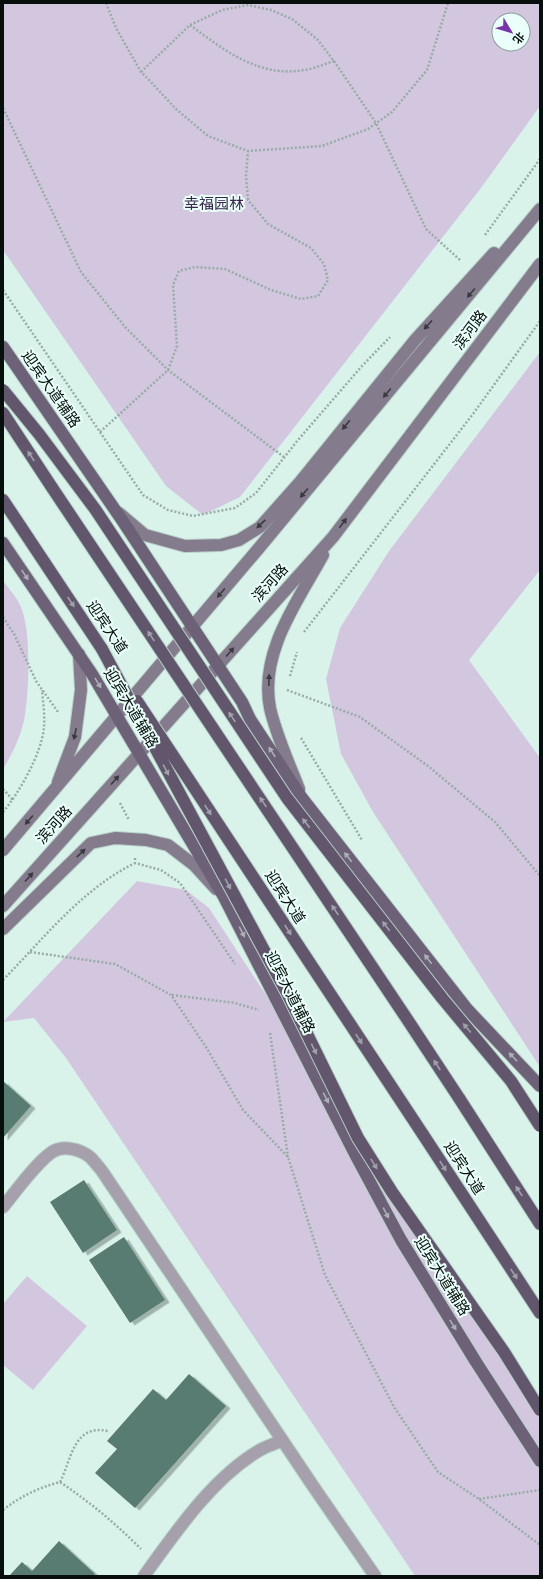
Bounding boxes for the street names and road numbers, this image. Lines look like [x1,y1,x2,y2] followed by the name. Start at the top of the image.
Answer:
[449,307,491,353] street label: 滨河路
[18,347,84,431] street label: 迎宾大道辅路
[248,560,292,606] street label: 滨河路
[83,597,131,657] street label: 迎宾大道
[100,665,162,751] street label: 迎宾大道辅路
[32,802,76,848] street label: 滨河路
[261,867,309,927] street label: 迎宾大道
[262,948,318,1036] street label: 迎宾大道辅路
[440,1138,488,1198] street label: 迎宾大道
[411,1233,473,1319] street label: 迎宾大道辅路

